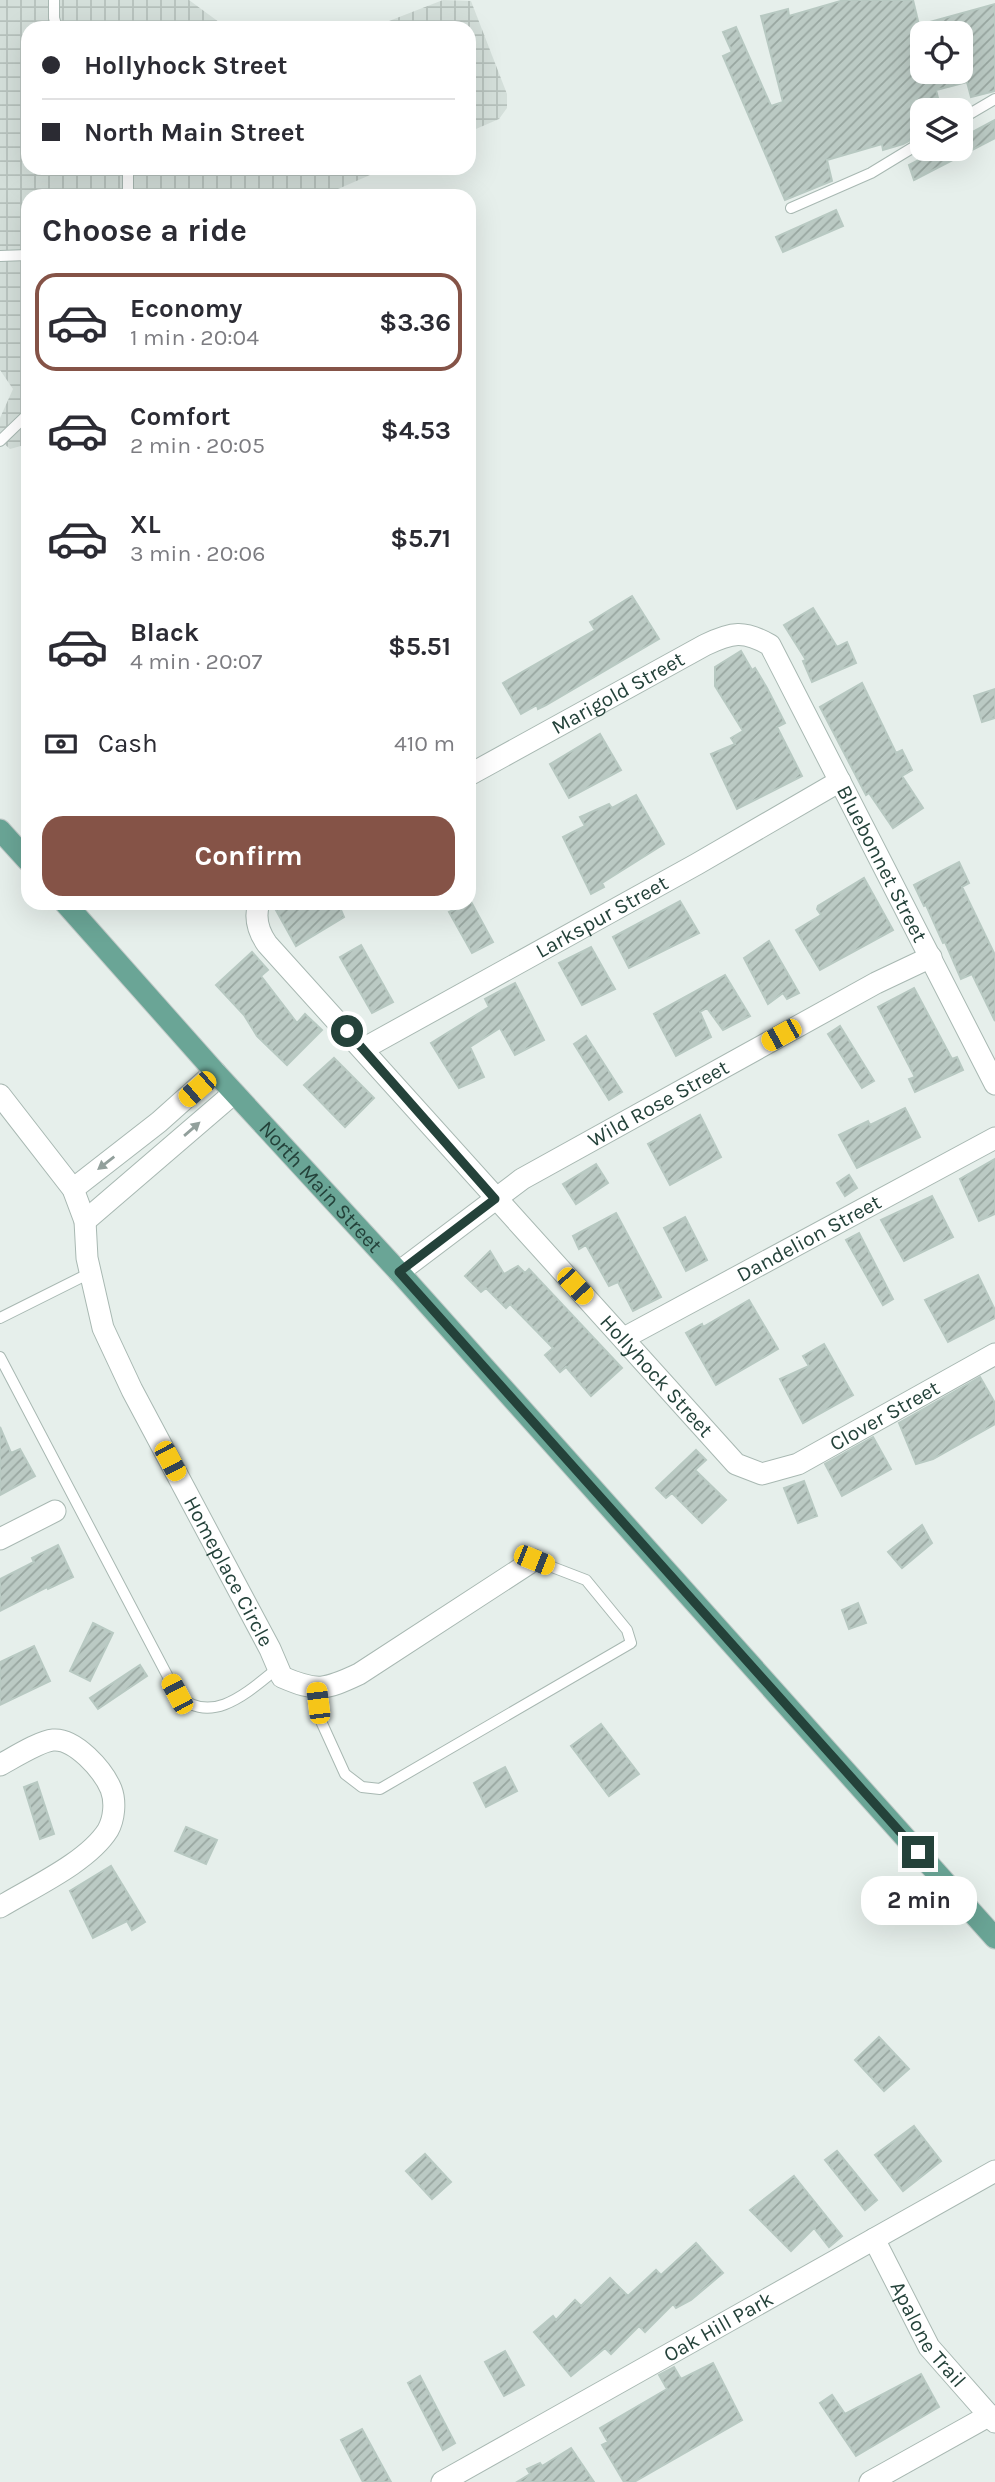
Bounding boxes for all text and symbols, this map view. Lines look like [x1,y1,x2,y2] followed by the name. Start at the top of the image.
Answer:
[910,21,973,161] map controls
[910,21,973,84] button: locate
[84,50,287,81] text: Hollyhock Street
[910,98,973,161] button: layers
[84,117,305,148] text: North Main Street
[42,212,247,249] text: Choose a ride
[46,291,109,354] icon: car
[130,293,242,324] text: Economy
[379,307,451,338] text: $3.36
[130,324,259,351] text: 1 min · 20:04
[46,399,109,462] icon: car
[130,401,231,432] text: Comfort
[381,415,451,446] text: $4.53
[130,432,265,459] text: 2 min · 20:05
[46,507,109,570] icon: car
[130,509,161,540] text: XL
[390,523,451,554] text: $5.71
[130,540,265,567] text: 3 min · 20:06
[46,615,109,678] icon: car
[130,617,199,648] text: Black
[388,631,451,662] text: $5.51
[547,647,688,739] street label: Marigold Street
[130,648,262,675] text: 4 min · 20:07
[42,725,80,763] icon: cash
[98,728,158,759] text: Cash
[394,730,455,757] text: 410 m
[832,781,932,946] street label: Bluebonnet Street
[42,816,455,896] button: Confirm
[532,871,672,963] street label: Larkspur Street
[331,1015,363,1047] route start
[758,1016,805,1054] car
[584,1055,733,1152] street label: Wild Rose Street
[175,1067,220,1111] car
[254,1116,387,1258] street label: North Main Street
[184,1122,201,1137] one-way arrow
[98,1155,116,1170] one-way arrow
[733,1190,885,1287] street label: Dandelion Street
[553,1263,598,1309] car
[595,1310,718,1442] street label: Hollyhock Street
[825,1375,944,1456] street label: Clover Street
[151,1438,190,1484] car
[179,1492,278,1651] street label: Homeplace Circle
[511,1542,558,1578] car
[158,1671,197,1717] car
[306,1681,331,1725] car
[902,1836,934,1868] route end
[860,1876,976,1926] callout: 2 min
[887,1887,951,1914] text: 2 min
[886,2277,971,2392] street label: Apalone Trail
[659,2286,777,2367] street label: Oak Hill Park

